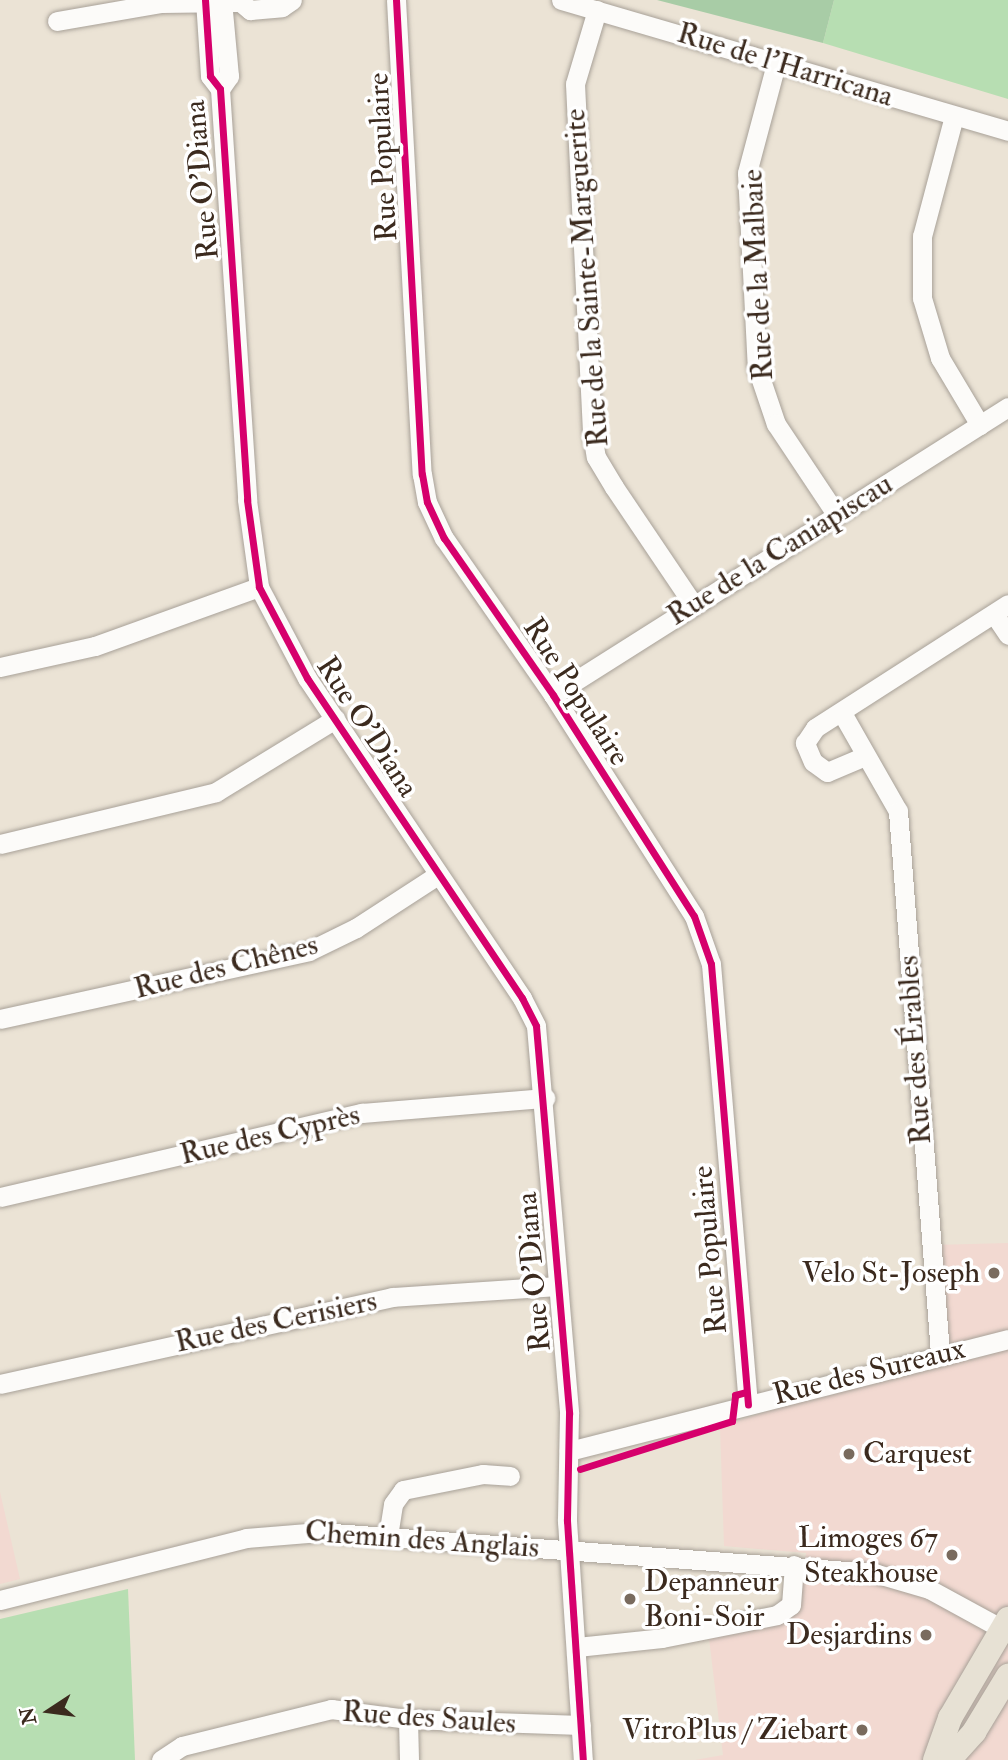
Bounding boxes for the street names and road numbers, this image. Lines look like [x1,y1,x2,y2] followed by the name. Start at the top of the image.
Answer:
[673,15,897,115] street label: Rue de l'Harricana
[361,72,405,242] street label: Rue Populaire
[177,99,227,261] street label: Rue O'Diana
[557,108,617,448] street label: Rue de la Sainte-Marguerite
[734,168,782,382] street label: Rue de la Malbaie
[661,466,899,634] street label: Rue de la Caniapiscau
[515,611,637,773] street label: Rue Populaire
[308,650,426,804] street label: Rue O'Diana
[130,927,322,1007] street label: Rue des Chênes
[890,954,940,1146] street label: Rue des Érables
[177,1097,363,1173] street label: Rue des Cyprès
[685,1164,735,1336] street label: Rue Populaire
[509,1191,559,1353] street label: Rue O'Diana
[172,1283,380,1361] street label: Rue des Cerisiers
[769,1331,969,1413] street label: Rue des Sureaux
[304,1514,540,1566] street label: Chemin des Anglais
[341,1694,517,1742] street label: Rue des Saules

